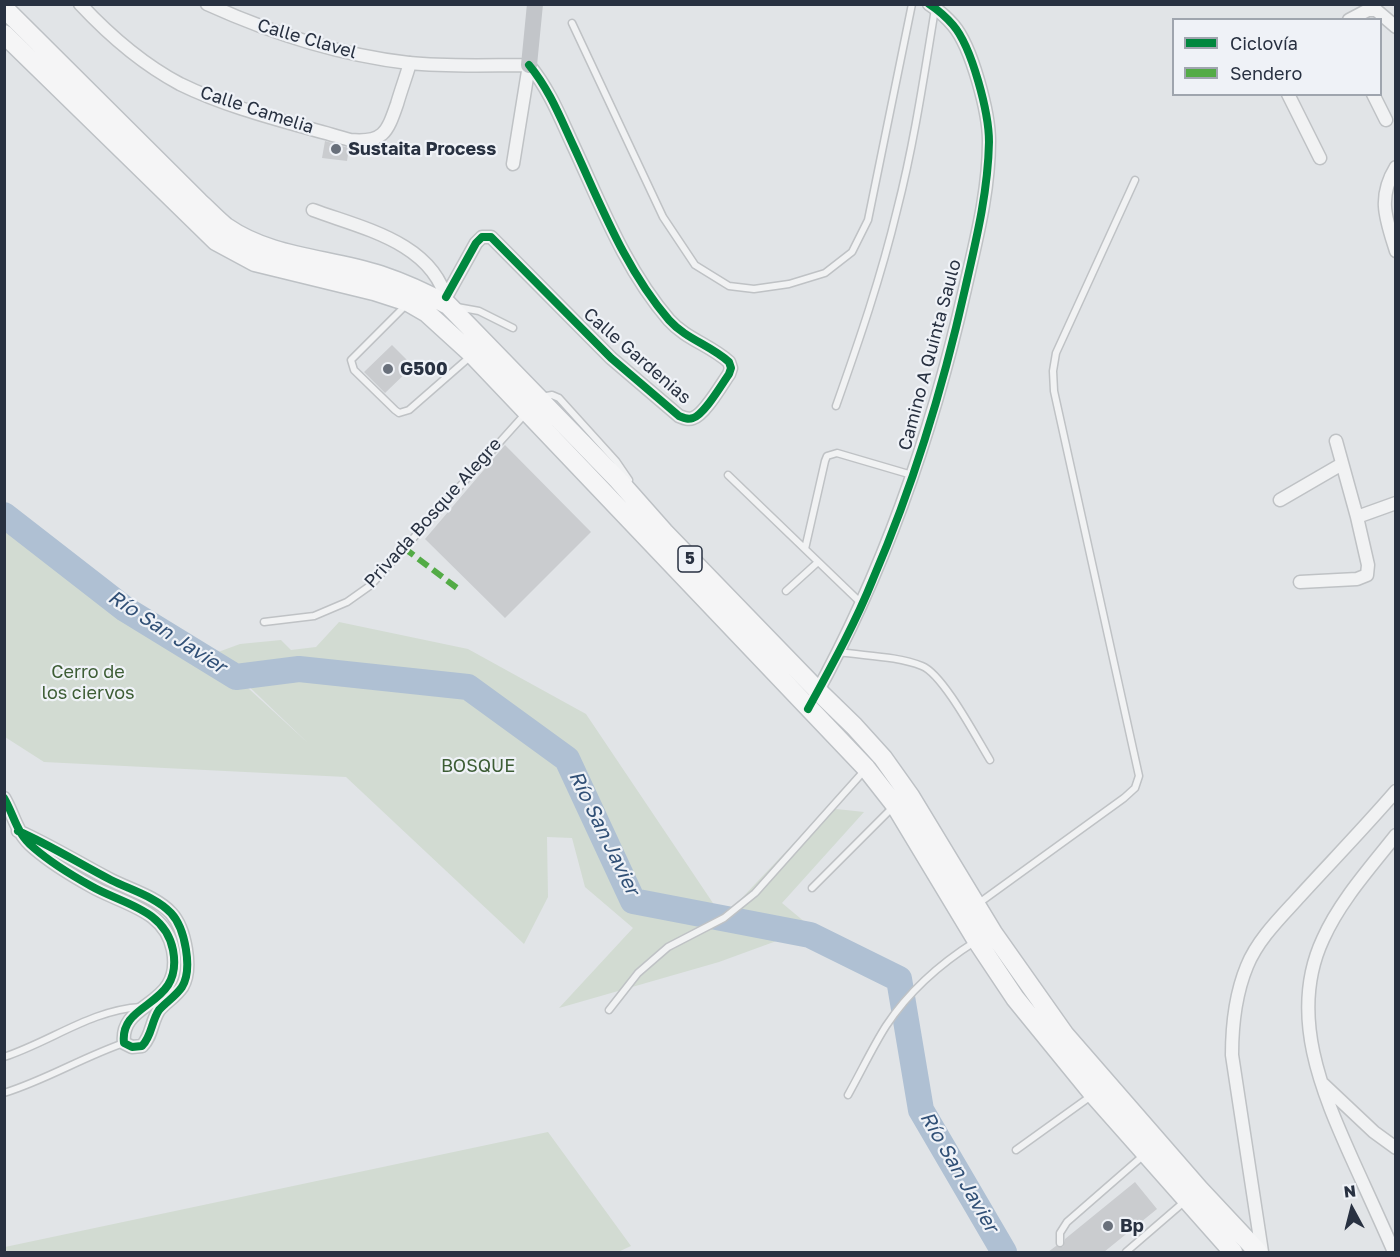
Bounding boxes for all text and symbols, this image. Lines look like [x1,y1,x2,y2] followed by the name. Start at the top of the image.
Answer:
[255,15,359,63] street label: Calle Clavel
[1172,18,1382,96] legend
[1230,32,1298,54] text: Ciclovía
[1230,62,1302,84] text: Sendero
[197,81,317,139] street label: Calle Camelia
[348,138,496,160] place label: Sustaita Process
[329,142,343,156] marker: Sustaita Process
[894,257,966,453] street label: Camino A Quinta Saulo
[579,303,695,409] street label: Calle Gardenias
[400,358,448,380] place label: G500
[381,362,395,376] marker: G500
[360,434,506,592] street label: Privada Bosque Alegre
[678,546,702,572] road number: 5
[104,585,230,679] water label: Río San Javier
[41,661,135,704] park label: Cerro de los ciervos
[441,755,515,777] park label: BOSQUE
[564,767,644,899] water label: Río San Javier
[915,1107,1003,1237] water label: Río San Javier
[1322,1179,1382,1239] north arrow
[1343,1180,1357,1202] text: N
[1120,1215,1144,1237] place label: Bp
[1101,1219,1115,1233] marker: Bp

